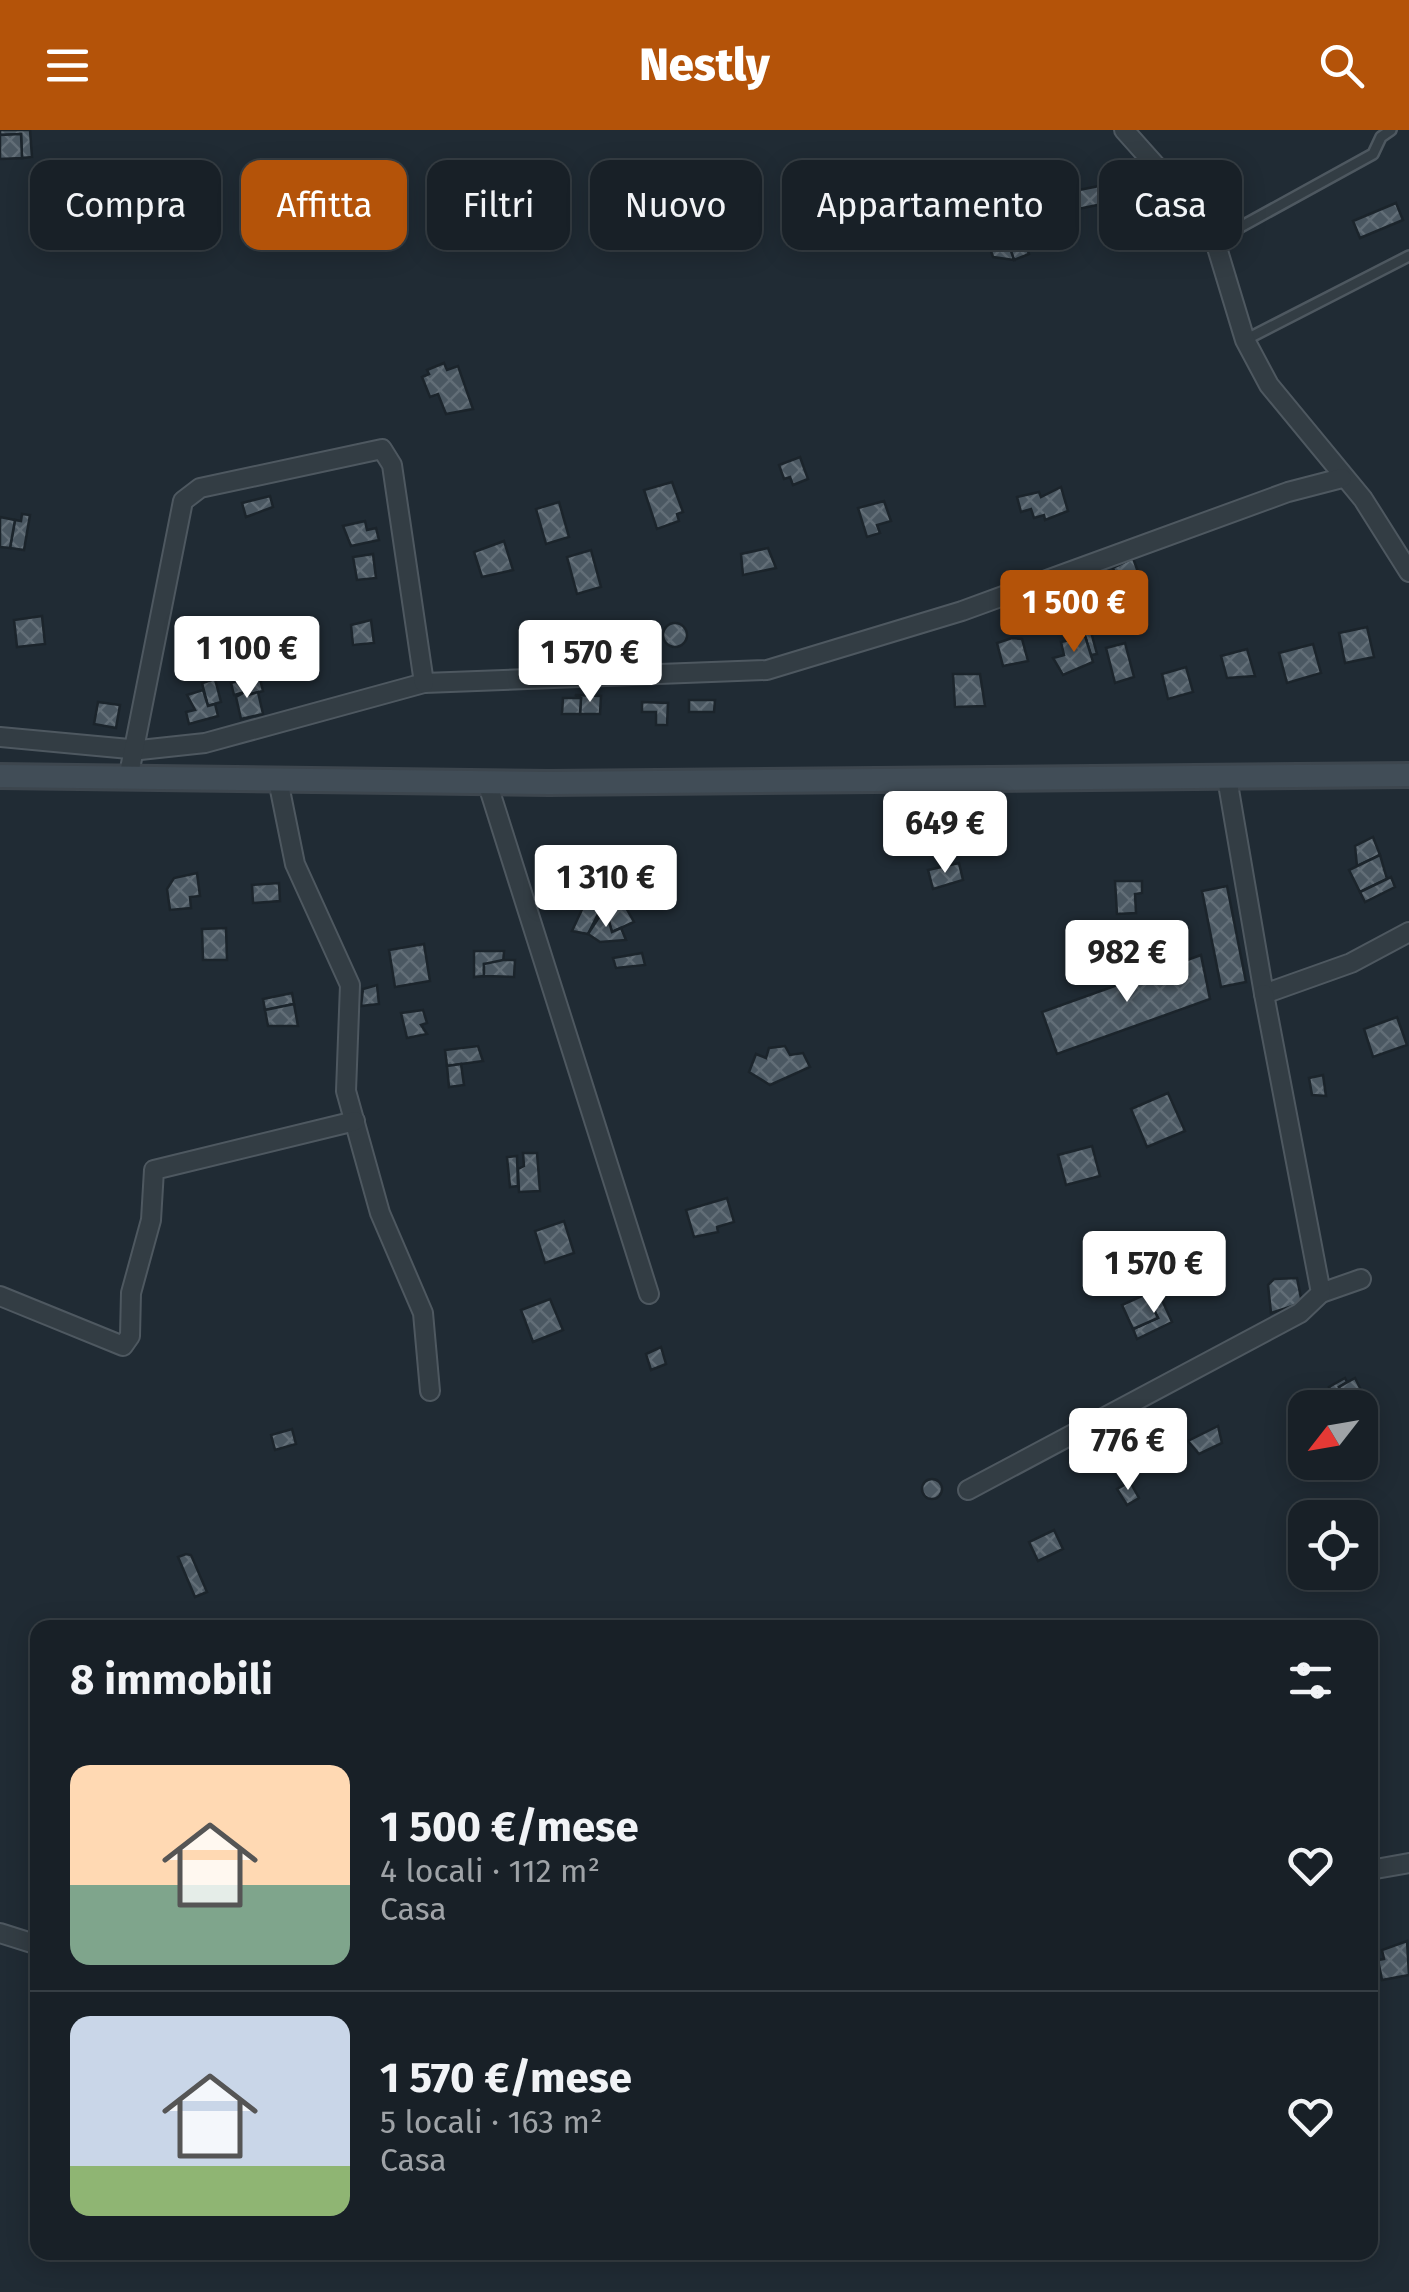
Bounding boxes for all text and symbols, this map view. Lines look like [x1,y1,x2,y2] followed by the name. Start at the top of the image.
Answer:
[40,38,95,93] icon: menu
[639,38,770,92] text: Nestly
[1314,38,1369,93] icon: search
[30,160,221,250] chip: Compra
[241,160,407,250] chip: Affitta
[427,160,570,250] chip: Filtri
[590,160,762,250] chip: Nuovo
[782,160,1079,250] chip: Appartamento
[1099,160,1242,250] chip: Casa
[982,570,1166,655] pin: 1 500 €
[1022,583,1126,621] text: 1 500 €
[155,616,339,701] pin: 1 100 €
[498,620,682,705] pin: 1 570 €
[196,629,298,667] text: 1 100 €
[541,633,639,671] text: 1 570 €
[875,791,1015,876] pin: 649 €
[905,804,985,842] text: 649 €
[514,845,698,930] pin: 1 310 €
[557,858,655,896] text: 1 310 €
[1057,920,1197,1005] pin: 982 €
[1087,933,1167,971] text: 982 €
[1062,1231,1246,1316] pin: 1 570 €
[1105,1244,1203,1282] text: 1 570 €
[1288,1390,1378,1480] north arrow
[1288,1390,1378,1590] map controls
[1058,1408,1198,1493] pin: 776 €
[1091,1421,1165,1459] text: 776 €
[1288,1500,1378,1590] button: locate
[1283,1653,1338,1708] icon: filters
[70,1655,273,1705] text: 8 immobili
[380,1802,639,1852] text: 1 500 €/mese
[150,1805,270,1925] icon: home
[1283,1838,1338,1893] icon: heart
[380,1852,600,1890] text: 4 locali · 112 m²
[380,1890,447,1928] text: Casa
[380,2053,632,2103] text: 1 570 €/mese
[150,2056,270,2176] icon: home
[1283,2089,1338,2144] icon: heart
[380,2103,603,2141] text: 5 locali · 163 m²
[380,2141,447,2179] text: Casa

